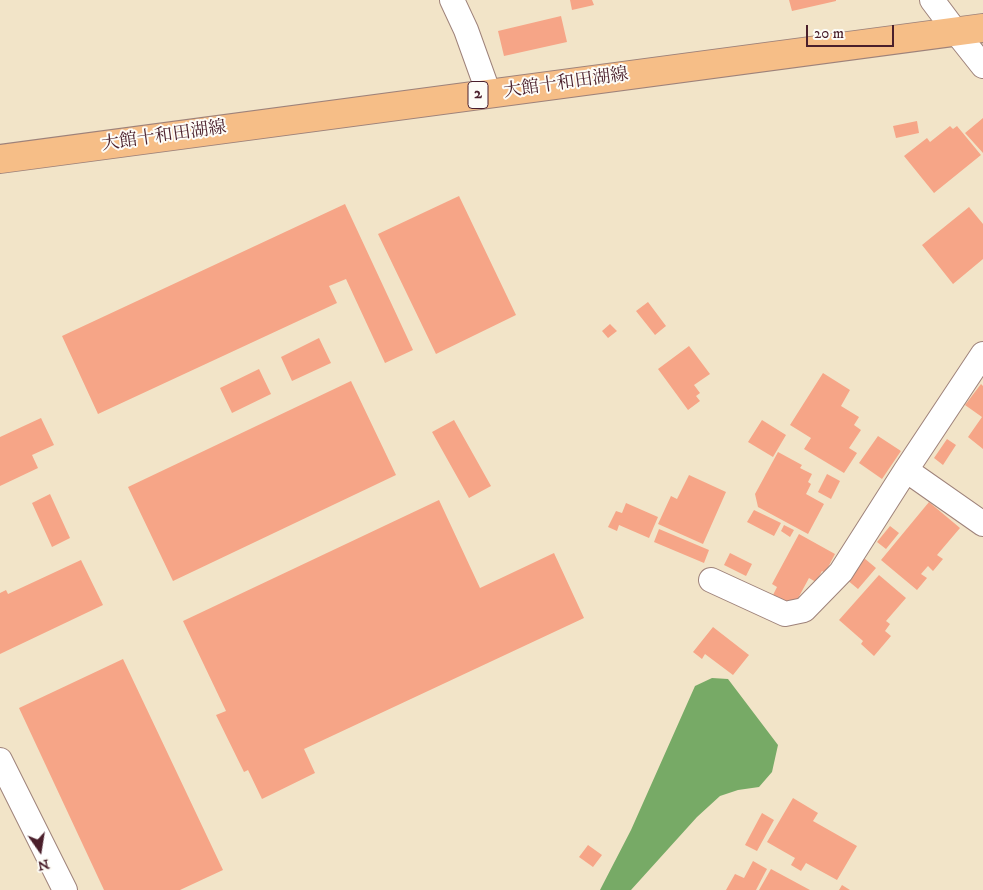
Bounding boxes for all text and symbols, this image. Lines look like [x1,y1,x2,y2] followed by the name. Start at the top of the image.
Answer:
[808,15,896,47] scale bar
[814,24,844,43] text: 20 m
[502,65,630,103] street label: 大館十和田湖線
[468,82,488,108] road number: 2
[100,118,228,156] street label: 大館十和田湖線
[15,825,65,875] north arrow
[36,855,51,875] text: N

